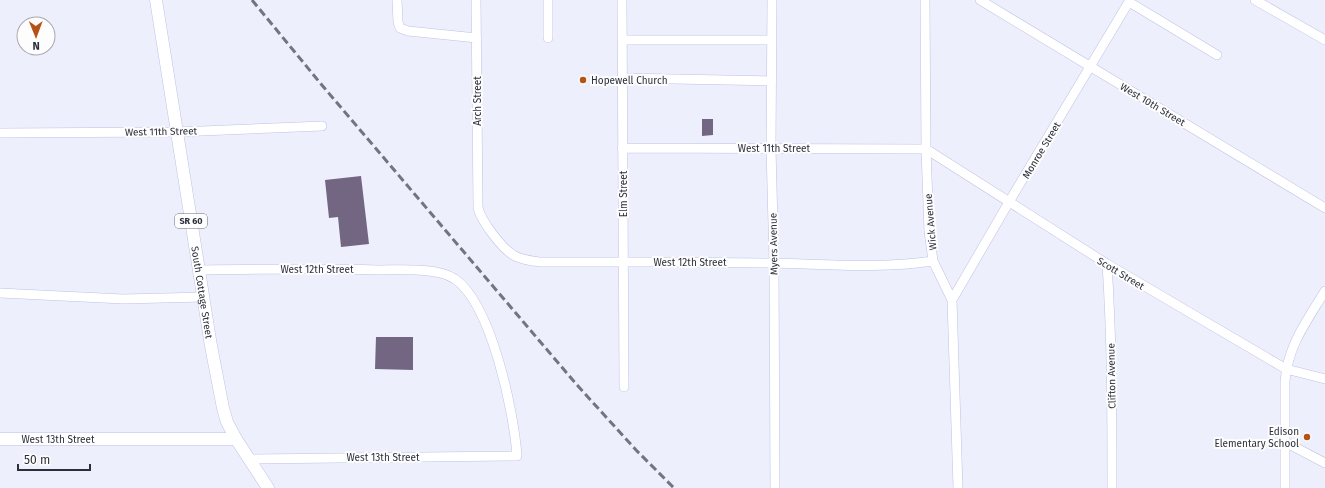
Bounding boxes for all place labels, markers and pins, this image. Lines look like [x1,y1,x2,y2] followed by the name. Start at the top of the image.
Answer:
[578,75,588,85] marker: Hopewell Church
[591,75,668,87] place label: Hopewell Church
[1214,426,1299,450] place label: Edison Elementary School
[1302,432,1312,442] marker: Edison Elementary School

